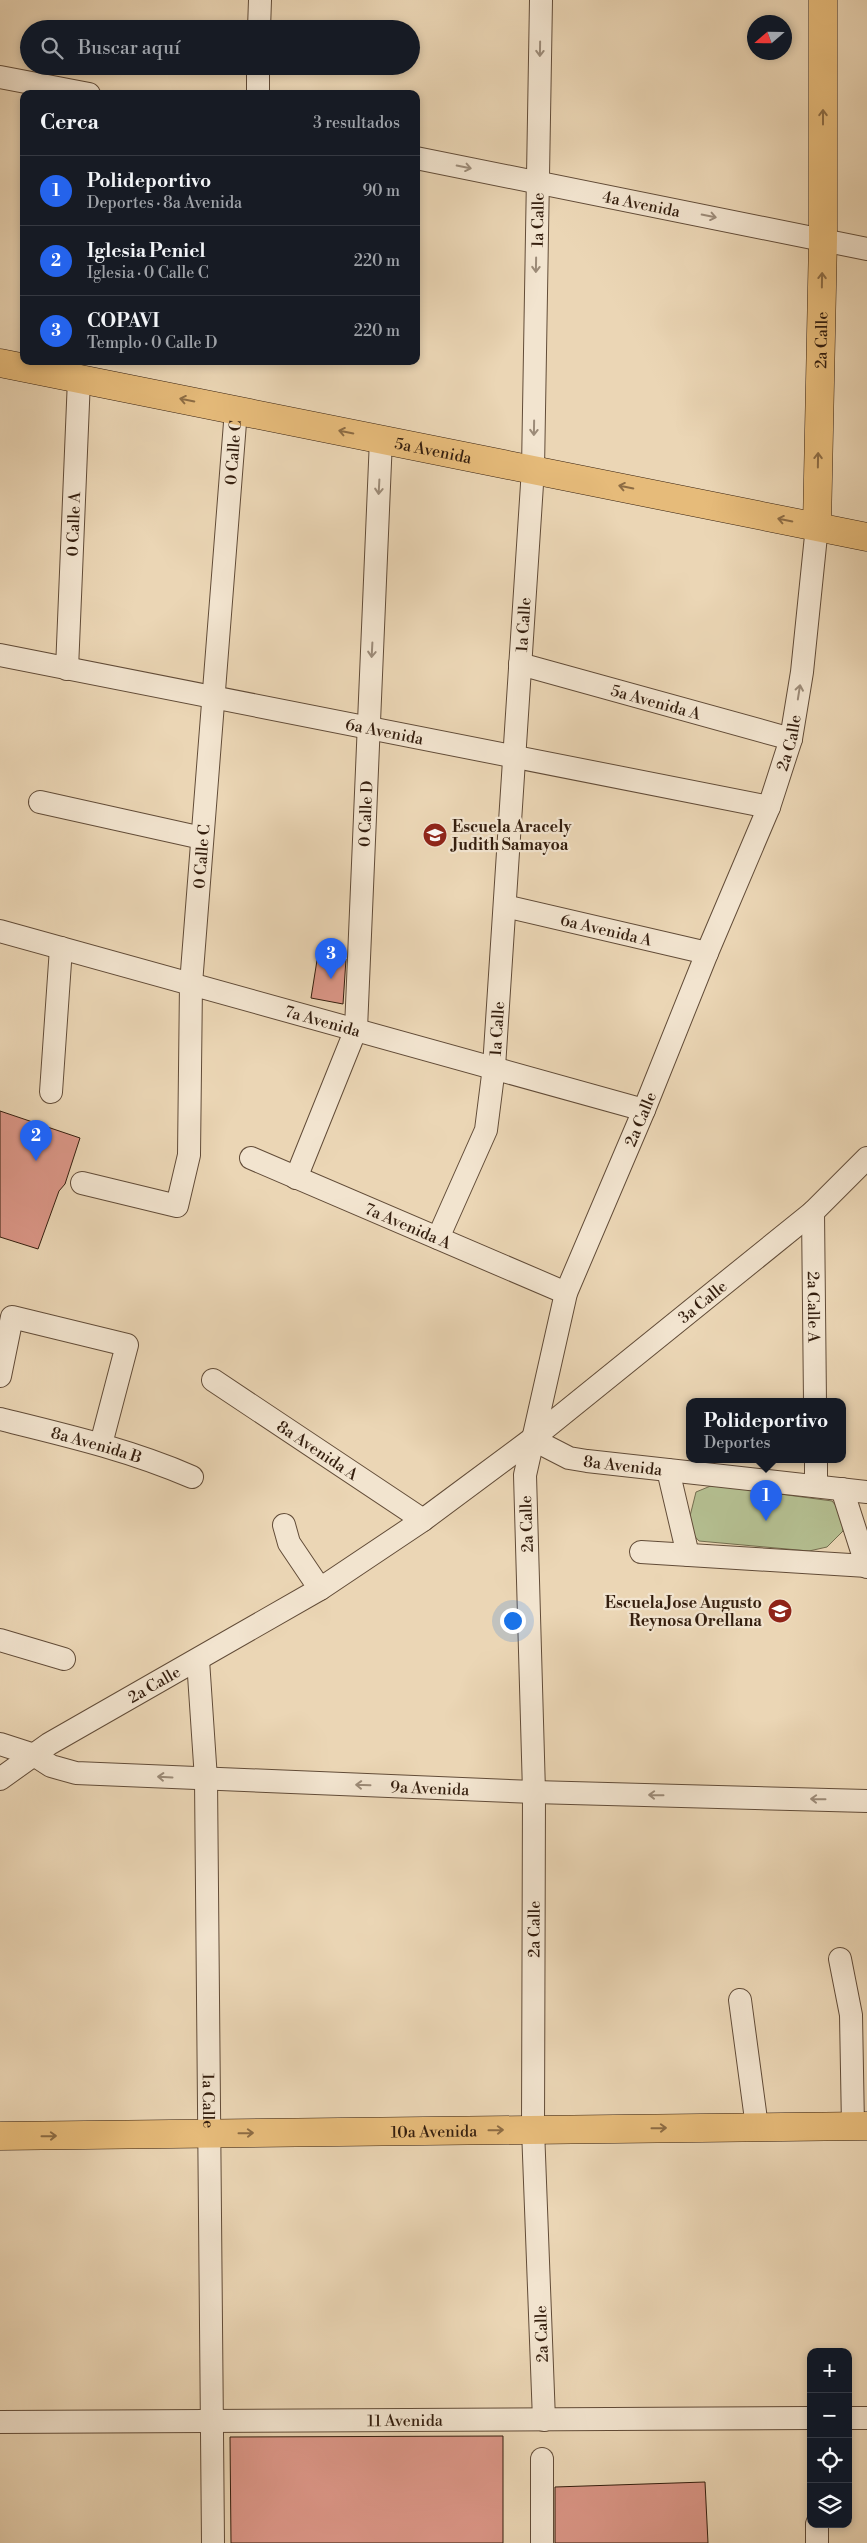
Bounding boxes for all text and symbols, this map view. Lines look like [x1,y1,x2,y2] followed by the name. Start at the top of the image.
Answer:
[747,15,792,60] north arrow
[20,20,420,75] search box
[38,34,66,62] icon: search
[78,36,180,60] text: Buscar aquí
[535,40,545,56] one-way arrow
[40,110,99,136] text: Cerca
[818,110,828,126] one-way arrow
[313,113,400,133] text: 3 resultados
[456,163,472,172] one-way arrow
[87,169,211,193] text: Polideportivo
[52,181,60,201] text: 1
[362,181,400,201] text: 90 m
[601,187,683,222] street label: 4a Avenida
[528,192,549,248] street label: 1a Calle
[87,193,242,213] text: Deportes · 8a Avenida
[701,212,717,222] one-way arrow
[87,239,206,263] text: Iglesia Peniel
[51,251,61,271] text: 2
[354,251,400,271] text: 220 m
[531,257,541,273] one-way arrow
[87,263,209,283] text: Iglesia · 0 Calle C
[817,272,827,288] one-way arrow
[87,309,160,333] text: COPAVI
[811,311,832,369] street label: 2a Calle
[51,321,61,341] text: 3
[354,321,400,341] text: 220 m
[87,333,217,353] text: Templo · 0 Calle D
[179,395,195,405] one-way arrow
[221,420,246,486] street label: 0 Calle C
[529,420,538,436] one-way arrow
[339,426,355,436] one-way arrow
[393,433,474,469] street label: 5a Avenida
[813,452,823,468] one-way arrow
[375,479,384,495] one-way arrow
[618,482,634,492] one-way arrow
[63,490,85,557] street label: 0 Calle A
[777,514,793,524] one-way arrow
[512,597,536,653] street label: 1a Calle
[367,641,377,657] one-way arrow
[608,681,704,725] street label: 5a Avenida A
[794,684,804,700] one-way arrow
[772,713,806,774] street label: 2a Calle
[344,715,426,750] street label: 6a Avenida
[355,780,378,847] street label: 0 Calle D
[450,817,572,855] place label: Escuela Aracely Judith Samayoa
[422,822,448,848] school or university icon: Escuela Aracely Judith Samayoa
[189,823,214,890] street label: 0 Calle C
[558,910,655,951] street label: 6a Avenida A
[315,938,347,979] pin: 3
[486,1001,509,1057] street label: 1a Calle
[282,1002,363,1042] street label: 7a Avenida
[621,1089,661,1150] street label: 2a Calle
[20,1120,52,1161] pin: 2
[362,1199,455,1254] street label: 7a Avenida A
[803,1271,823,1344] street label: 2a Calle A
[674,1277,731,1328] street label: 3a Calle
[686,1398,846,1463] popup
[704,1409,828,1433] text: Polideportivo
[273,1416,363,1486] street label: 8a Avenida A
[49,1423,145,1468] street label: 8a Avenida B
[704,1433,771,1453] text: Deportes
[582,1452,664,1480] street label: 8a Avenida
[750,1480,782,1521] pin: 1
[516,1495,538,1553] street label: 2a Calle
[605,1593,762,1631] place label: Escuela Jose Augusto Reynosa Orellana
[767,1598,793,1624] school or university icon: Escuela Jose Augusto Reynosa Orellana
[500,1608,526,1634] your location
[125,1662,184,1708] street label: 2a Calle
[158,1773,174,1782] one-way arrow
[390,1777,471,1800] street label: 9a Avenida
[355,1781,371,1790] one-way arrow
[648,1791,664,1800] one-way arrow
[811,1795,827,1804] one-way arrow
[525,1901,545,1958] street label: 2a Calle
[198,2073,218,2128] street label: 1a Calle
[391,2121,478,2142] street label: 10a Avenida
[650,2123,666,2133] one-way arrow
[488,2125,504,2134] one-way arrow
[238,2128,254,2138] one-way arrow
[40,2131,56,2140] one-way arrow
[531,2305,553,2363] street label: 2a Calle
[807,2348,852,2528] map controls
[807,2348,852,2393] button: +
[807,2393,852,2438] button: −
[367,2411,444,2431] street label: 11 Avenida
[807,2438,852,2483] button: locate
[807,2483,852,2528] button: layers

